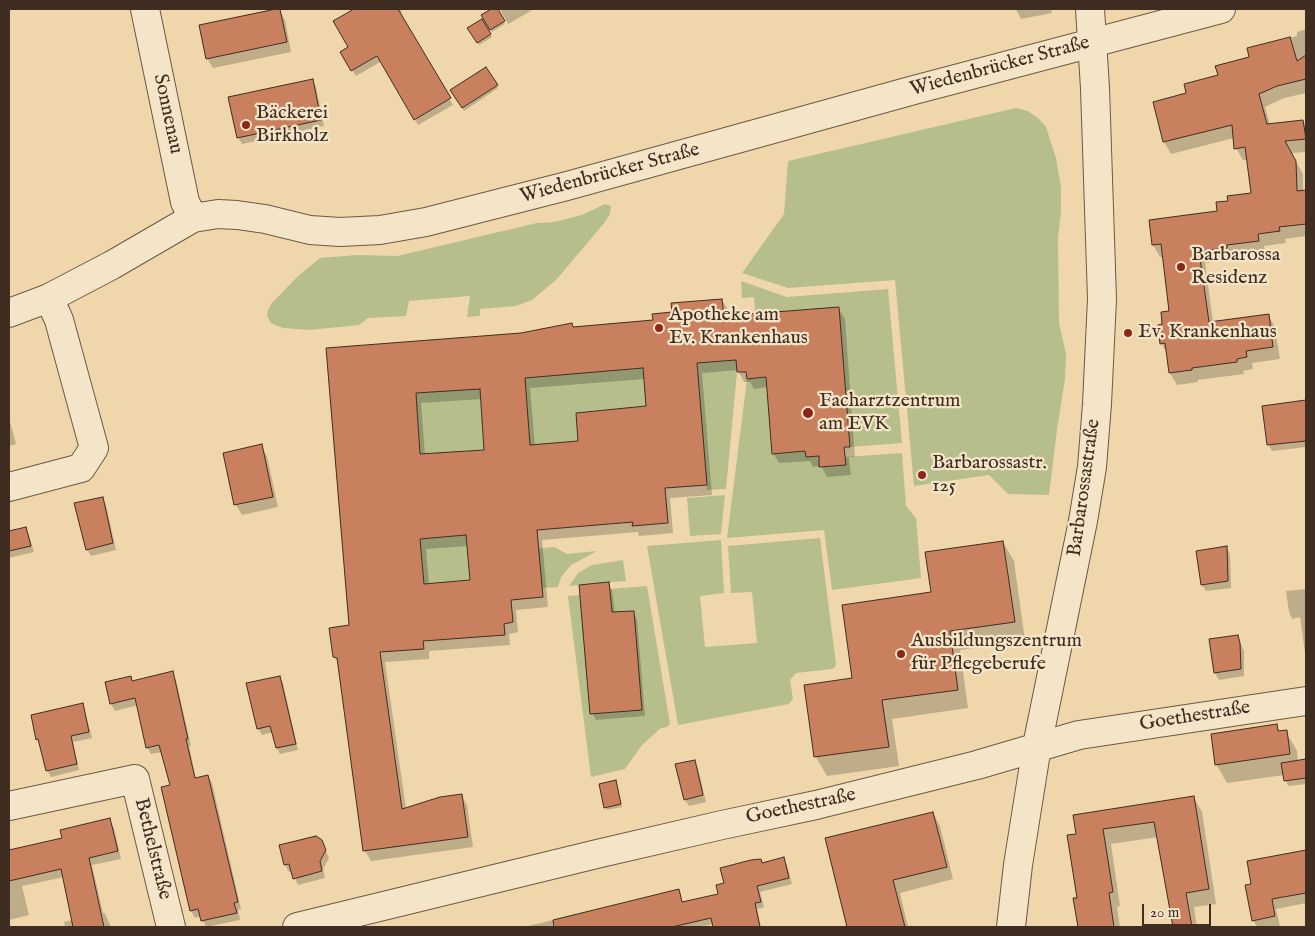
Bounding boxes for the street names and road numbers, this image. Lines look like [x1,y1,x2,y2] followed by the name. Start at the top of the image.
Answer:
[908,31,1092,103] street label: Wiedenbrücker Straße
[147,72,187,156] street label: Sonnenau
[518,138,702,210] street label: Wiedenbrücker Straße
[1063,418,1107,558] street label: Barbarossastraße
[1138,696,1252,738] street label: Goethestraße
[744,784,858,830] street label: Goethestraße
[128,796,176,902] street label: Bethelstraße

